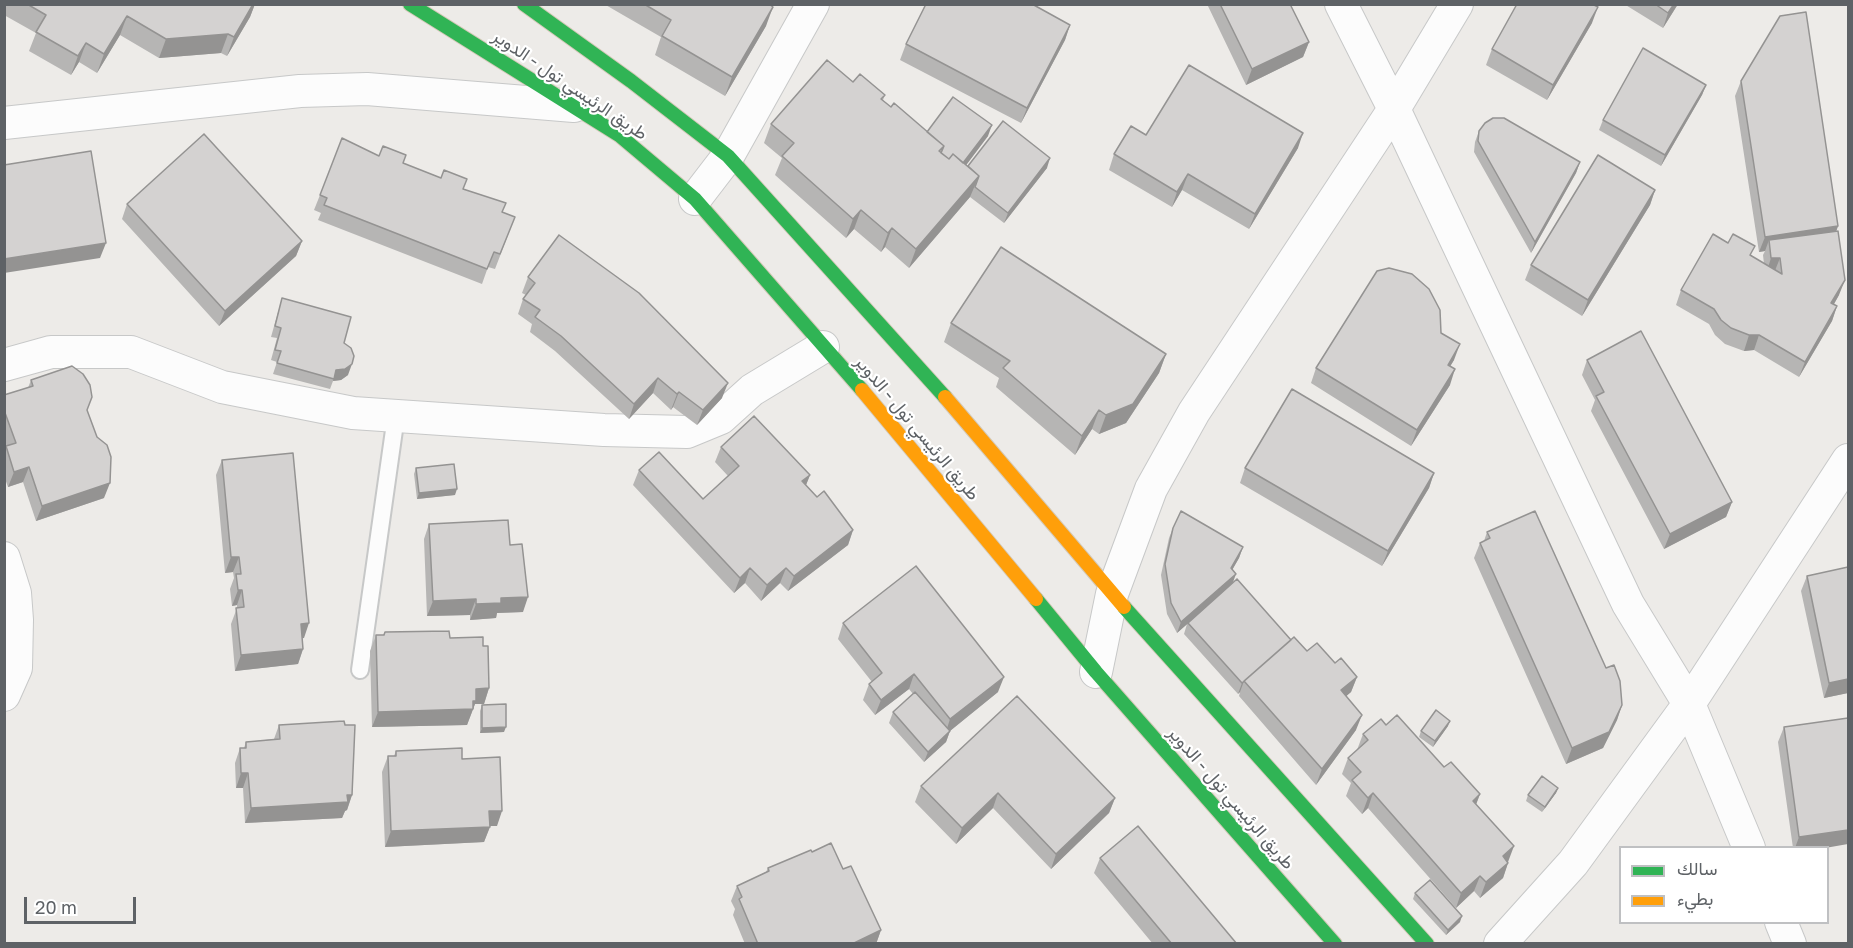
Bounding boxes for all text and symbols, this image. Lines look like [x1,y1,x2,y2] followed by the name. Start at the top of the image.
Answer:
[488,25,652,145] street label: طريق الرئيسي تول - الدوير
[850,351,984,505] street label: طريق الرئيسي تول - الدوير
[1163,722,1299,874] street label: طريق الرئيسي تول - الدوير
[1619,846,1829,924] legend
[1677,857,1717,879] text: سالك
[27,885,140,923] scale bar
[1677,887,1713,909] text: بطيء
[35,896,77,918] text: 20 m

